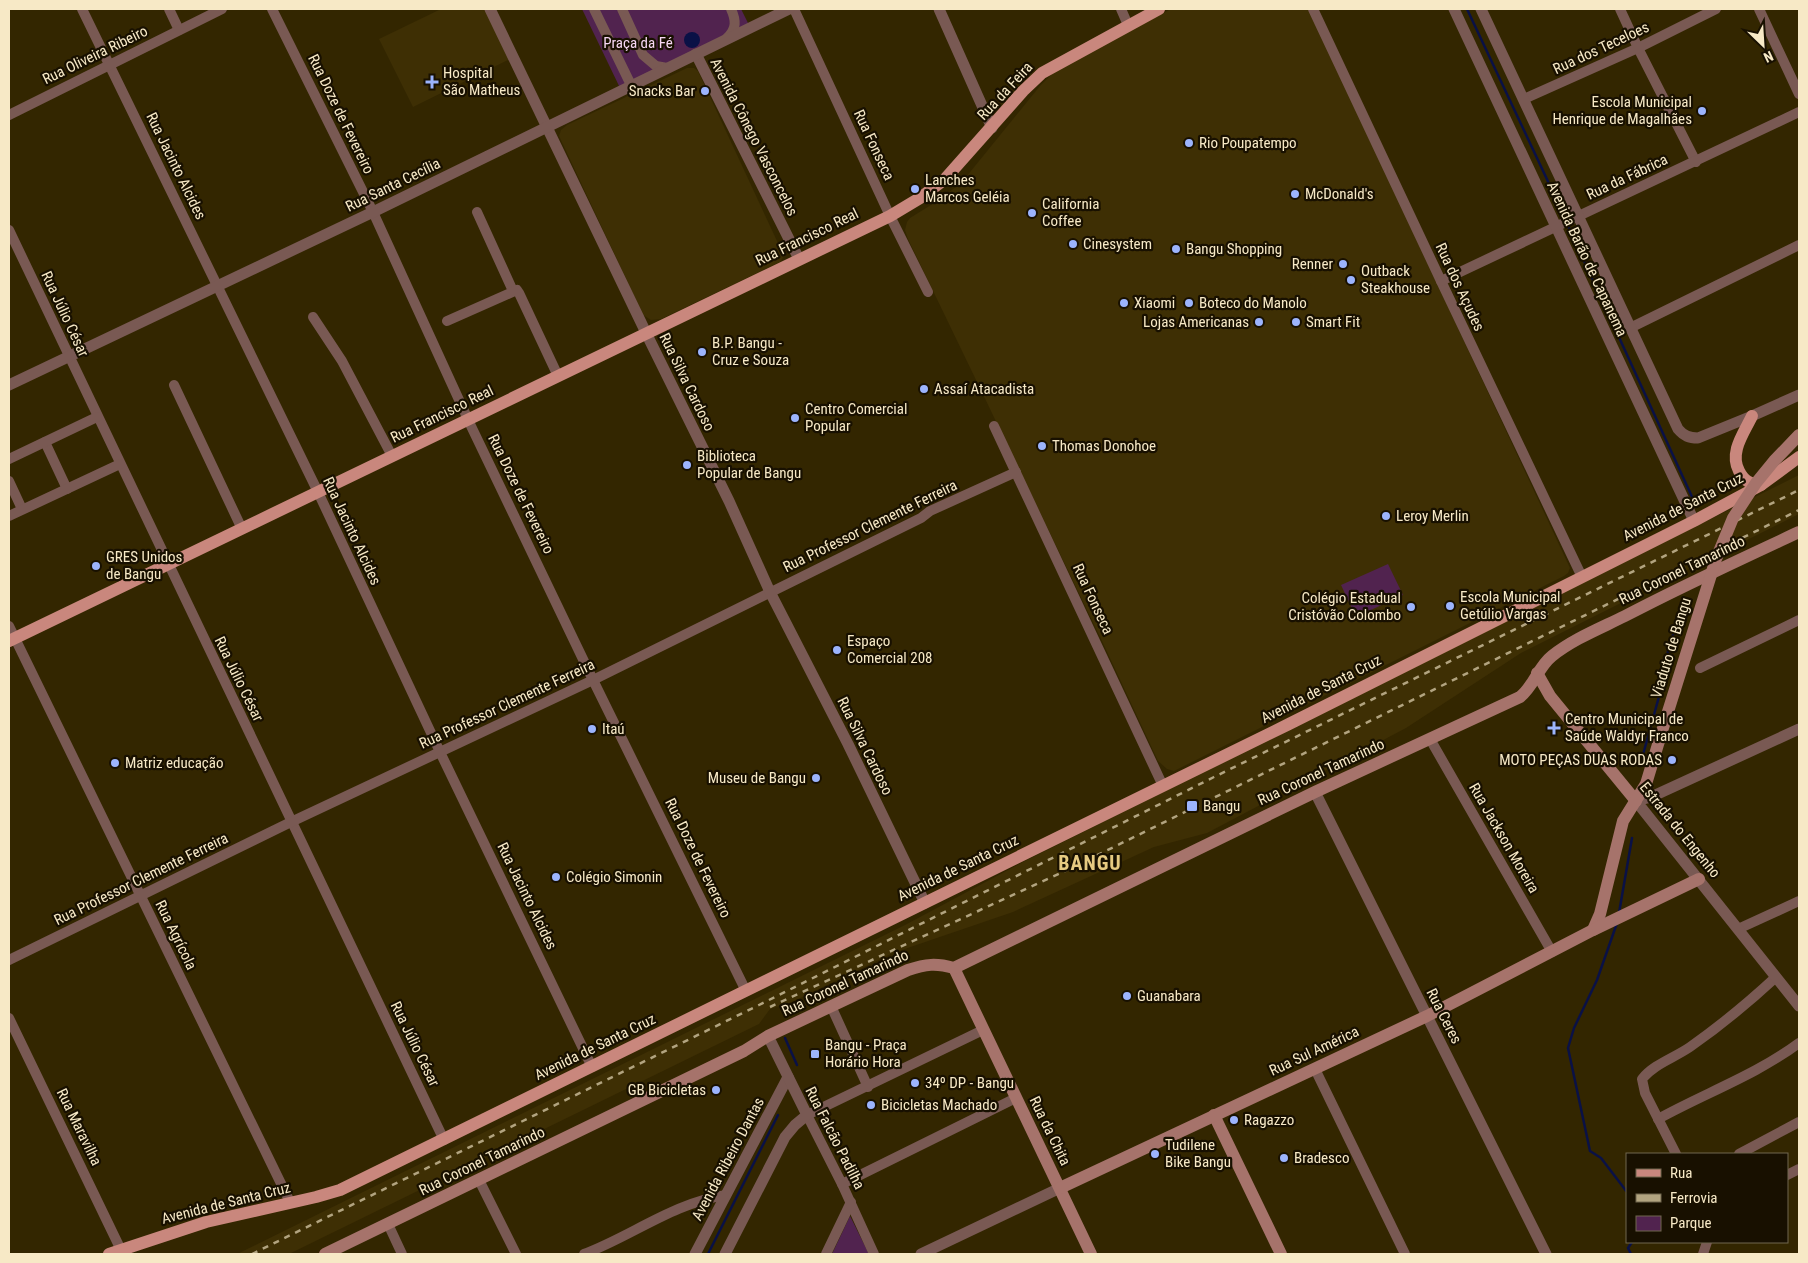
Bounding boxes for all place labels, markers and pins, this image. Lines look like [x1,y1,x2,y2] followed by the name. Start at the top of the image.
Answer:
[443,64,520,99] place label: Hospital São Matheus
[425,75,439,89] marker: Hospital São Matheus
[629,82,695,100] place label: Snacks Bar
[699,85,711,97] marker: Snacks Bar
[1552,93,1692,128] place label: Escola Municipal Henrique de Magalhães
[1696,105,1708,117] marker: Escola Municipal Henrique de Magalhães
[1199,134,1297,152] place label: Rio Poupatempo
[1183,137,1195,149] marker: Rio Poupatempo
[925,171,1010,206] place label: Lanches Marcos Geléia
[909,183,921,195] marker: Lanches Marcos Geléia
[1305,185,1374,203] place label: McDonald's
[1289,188,1301,200] marker: McDonald's
[1042,195,1099,230] place label: California Coffee
[1026,207,1038,219] marker: California Coffee
[1083,235,1152,253] place label: Cinesystem
[1067,238,1079,250] marker: Cinesystem
[1186,240,1282,258] place label: Bangu Shopping
[1170,243,1182,255] marker: Bangu Shopping
[1292,255,1333,273] place label: Renner
[1337,258,1349,270] marker: Renner
[1361,262,1430,297] place label: Outback Steakhouse
[1345,274,1357,286] marker: Outback Steakhouse
[1134,294,1175,312] place label: Xiaomi
[1199,294,1307,312] place label: Boteco do Manolo
[1118,297,1130,309] marker: Xiaomi
[1183,297,1195,309] marker: Boteco do Manolo
[1143,313,1249,331] place label: Lojas Americanas
[1306,313,1360,331] place label: Smart Fit
[1253,316,1265,328] marker: Lojas Americanas
[1290,316,1302,328] marker: Smart Fit
[712,334,789,369] place label: B.P. Bangu - Cruz e Souza
[696,346,708,358] marker: B.P. Bangu - Cruz e Souza
[934,380,1034,398] place label: Assaí Atacadista
[918,383,930,395] marker: Assaí Atacadista
[805,400,907,435] place label: Centro Comercial Popular
[789,412,801,424] marker: Centro Comercial Popular
[1052,437,1156,455] place label: Thomas Donohoe
[1036,440,1048,452] marker: Thomas Donohoe
[697,447,801,482] place label: Biblioteca Popular de Bangu
[681,459,693,471] marker: Biblioteca Popular de Bangu
[1396,507,1469,525] place label: Leroy Merlin
[1380,510,1392,522] marker: Leroy Merlin
[106,548,183,583] place label: GRES Unidos de Bangu
[90,560,102,572] marker: GRES Unidos de Bangu
[1460,588,1561,623] place label: Escola Municipal Getúlio Vargas
[1288,589,1401,624] place label: Colégio Estadual Cristóvão Colombo
[1444,600,1456,612] marker: Escola Municipal Getúlio Vargas
[1405,601,1417,613] marker: Colégio Estadual Cristóvão Colombo
[847,632,932,667] place label: Espaço Comercial 208
[831,644,843,656] marker: Espaço Comercial 208
[1565,710,1689,745] place label: Centro Municipal de Saúde Waldyr Franco
[602,720,625,738] place label: Itaú
[1547,721,1561,735] marker: Centro Municipal de Saúde Waldyr Franco
[586,723,598,735] marker: Itaú
[1499,751,1662,769] place label: MOTO PEÇAS DUAS RODAS
[125,754,223,772] place label: Matriz educação
[1666,754,1678,766] marker: MOTO PEÇAS DUAS RODAS
[109,757,121,769] marker: Matriz educação
[708,769,806,787] place label: Museu de Bangu
[810,772,822,784] marker: Museu de Bangu
[1203,797,1240,815] place label: Bangu
[1185,799,1199,813] marker: Bangu
[566,868,662,886] place label: Colégio Simonin
[550,871,562,883] marker: Colégio Simonin
[1137,987,1201,1005] place label: Guanabara
[1121,990,1133,1002] marker: Guanabara
[825,1036,907,1071] place label: Bangu - Praça Horário Hora
[809,1048,821,1060] marker: Bangu - Praça Horário Hora
[925,1074,1014,1092] place label: 34º DP - Bangu
[909,1077,921,1089] marker: 34º DP - Bangu
[628,1081,706,1099] place label: GB Bicicletas
[710,1084,722,1096] marker: GB Bicicletas
[881,1096,997,1114] place label: Bicicletas Machado
[865,1099,877,1111] marker: Bicicletas Machado
[1244,1111,1294,1129] place label: Ragazzo
[1228,1114,1240,1126] marker: Ragazzo
[1165,1136,1231,1171] place label: Tudilene Bike Bangu
[1149,1148,1161,1160] marker: Tudilene Bike Bangu
[1294,1149,1349,1167] place label: Bradesco
[1278,1152,1290,1164] marker: Bradesco

